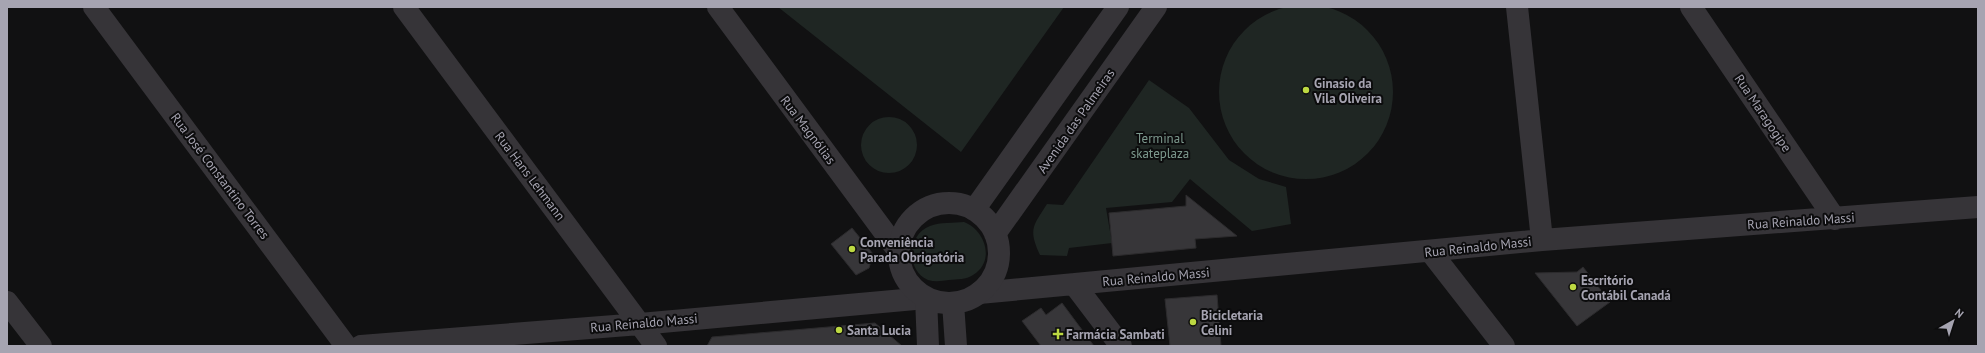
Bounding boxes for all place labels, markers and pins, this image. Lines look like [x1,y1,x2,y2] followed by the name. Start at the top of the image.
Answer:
[1313,75,1382,107] place label: Ginasio da Vila Oliveira
[1301,85,1311,95] marker: Ginasio da Vila Oliveira
[860,234,964,266] place label: Conveniência Parada Obrigatória
[847,244,857,254] marker: Conveniência Parada Obrigatória
[1581,272,1671,304] place label: Escritório Contábil Canadá
[1568,282,1578,292] marker: Escritório Contábil Canadá
[1201,307,1263,339] place label: Bicicletaria Celini
[1188,317,1198,327] marker: Bicicletaria Celini
[847,322,911,339] place label: Santa Lucia
[834,325,844,335] marker: Santa Lucia
[1066,326,1165,343] place label: Farmácia Sambati
[1053,329,1063,339] marker: Farmácia Sambati

